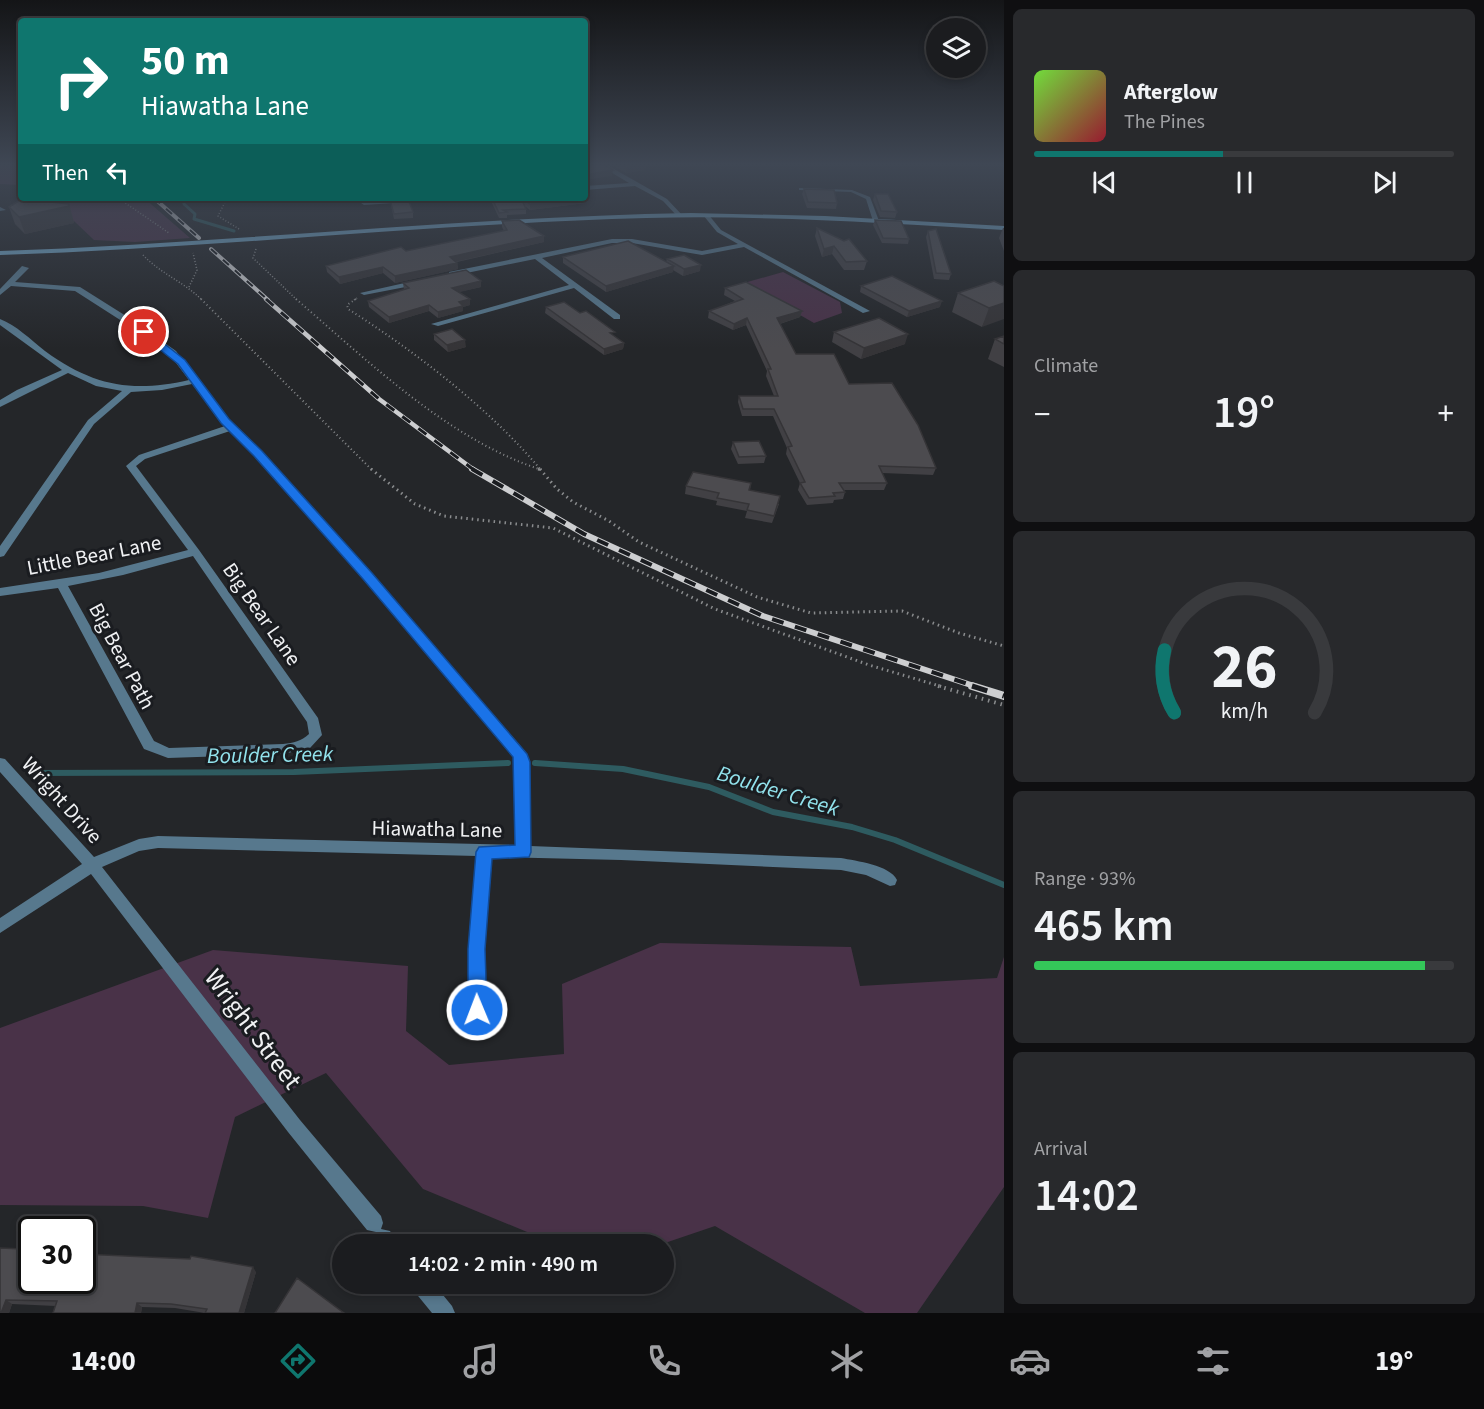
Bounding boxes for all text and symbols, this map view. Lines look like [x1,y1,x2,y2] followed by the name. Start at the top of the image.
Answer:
[926,18,986,78] map controls
[926,18,986,78] button: layers
[141,31,230,91] text: 50 m
[42,42,120,120] icon: right
[1124,76,1218,108] text: Afterglow
[141,87,309,126] text: Hiawatha Lane
[1124,108,1205,136] text: The Pines
[101,156,134,189] icon: left
[42,157,89,189] text: Then
[1088,166,1121,199] icon: previous
[1228,166,1261,199] icon: pause
[1368,166,1401,199] icon: next
[118,306,169,357] pin
[127,315,160,348] icon: arrive
[1034,352,1098,380] text: Climate
[1213,381,1275,445] text: 19°
[1034,391,1050,438] text: −
[1438,391,1454,438] text: +
[24,527,164,583] street label: Little Bear Lane
[215,556,309,672] street label: Big Bear Lane
[81,597,163,715] street label: Big Bear Path
[1211,624,1277,713] text: 26
[1220,697,1268,728] text: km/h
[207,738,334,772] water label: Boulder Creek
[15,750,109,850] street label: Wright Drive
[713,757,843,825] water label: Boulder Creek
[371,813,503,845] street label: Hiawatha Lane
[1034,865,1135,893] text: Range · 93%
[1034,894,1174,958] text: 465 km
[195,961,311,1097] street label: Wright Street
[445,978,509,1042] position arrow
[1034,1135,1088,1163] text: Arrival
[1034,1164,1139,1228] text: 14:02
[18,1216,96,1294] speed limit sign: 30
[408,1248,598,1280] text: 14:02 · 2 min · 490 m
[277,1340,319,1382] icon: directions
[460,1340,502,1382] icon: music
[643,1340,685,1382] icon: phone
[826,1340,868,1382] icon: climate
[1009,1340,1051,1382] icon: car
[1192,1340,1234,1382] icon: filters
[71,1342,136,1381] text: 14:00
[1375,1342,1413,1381] text: 19°

